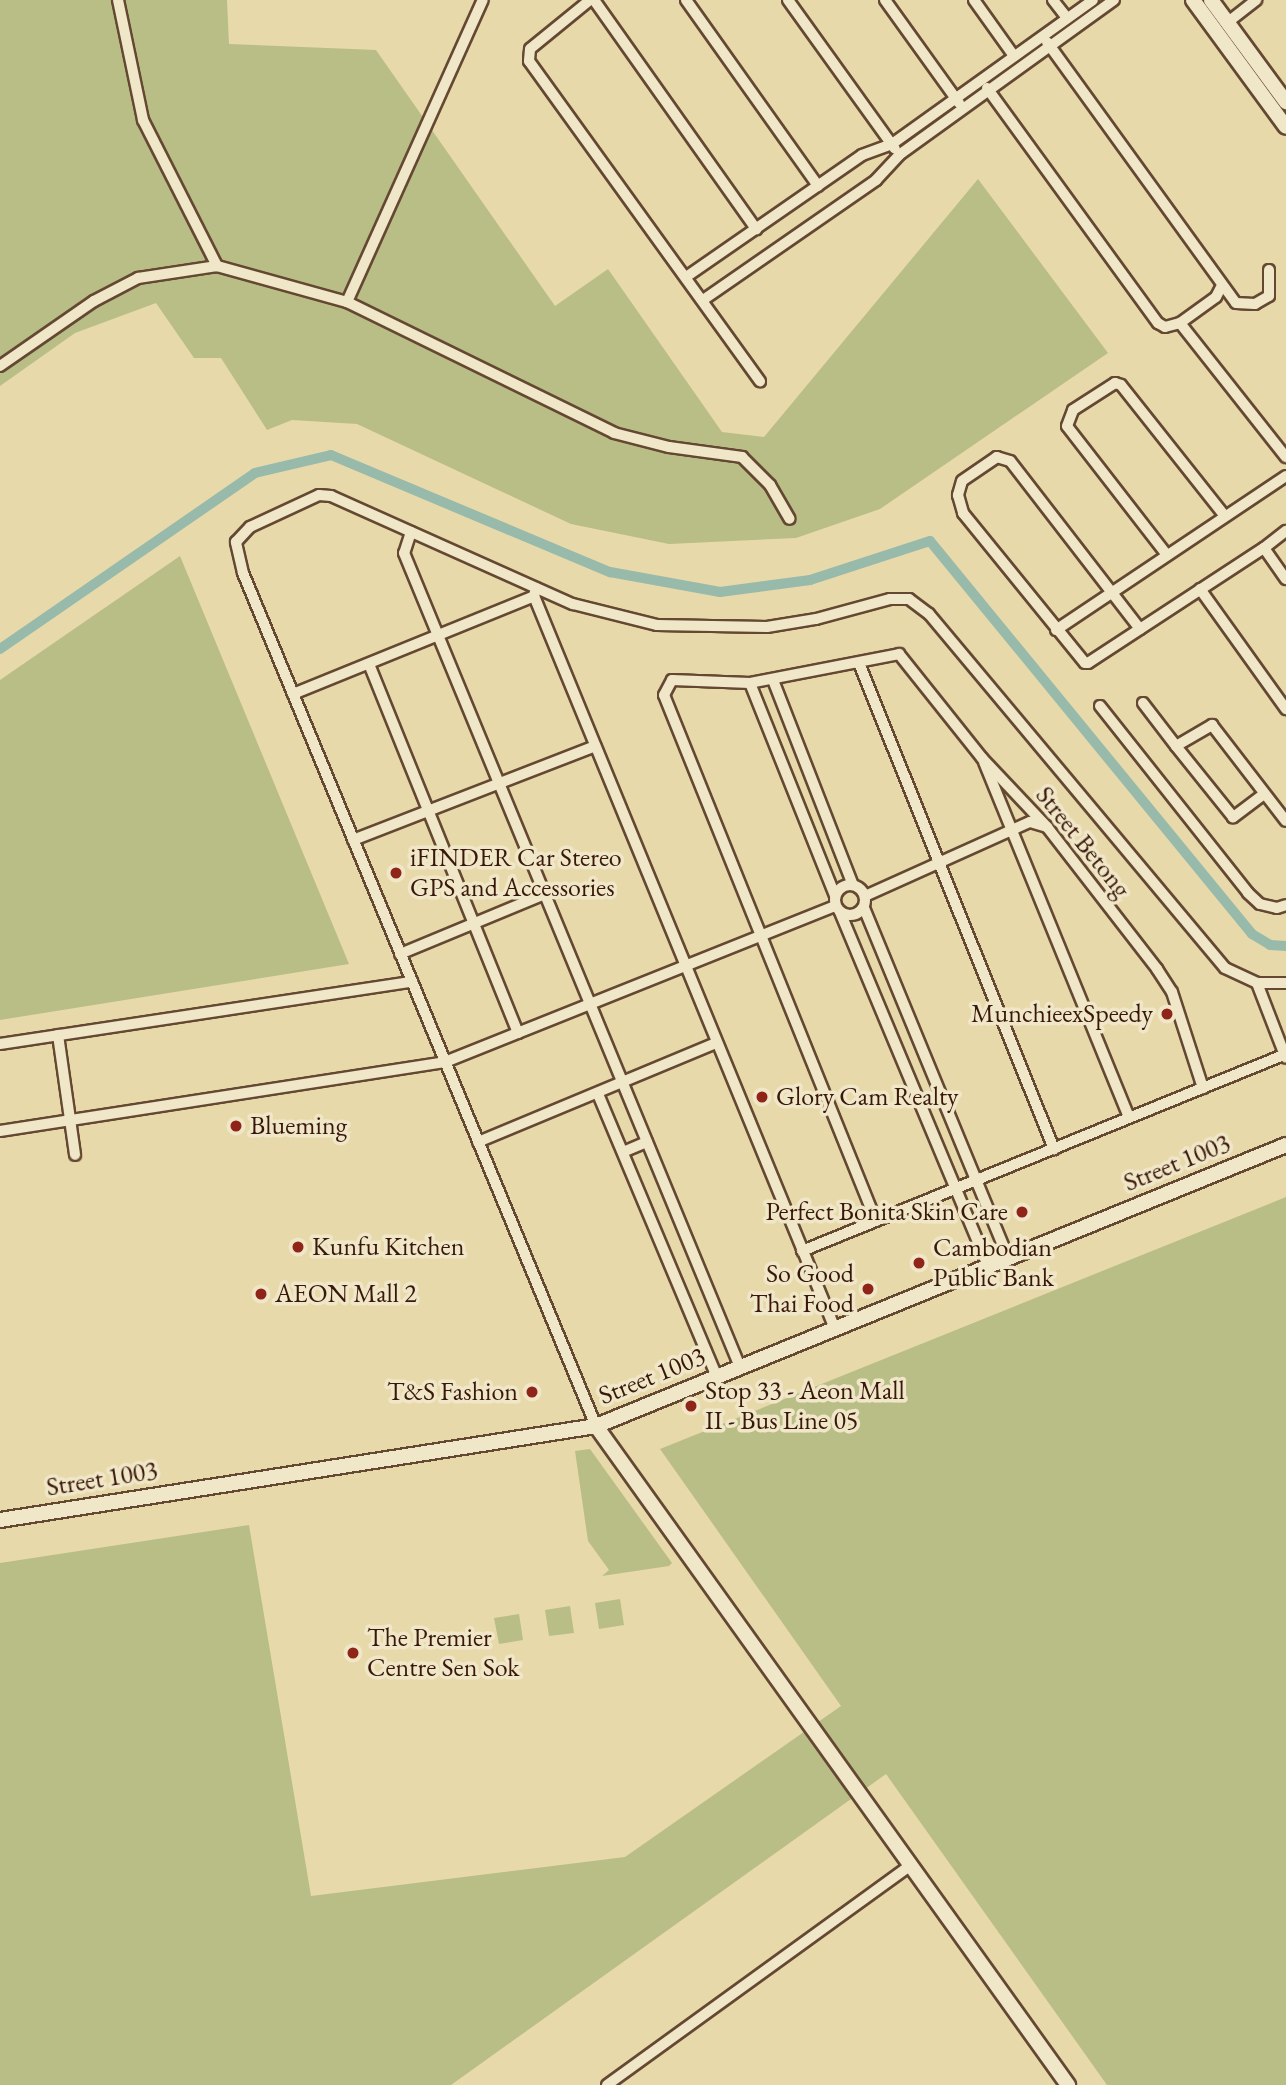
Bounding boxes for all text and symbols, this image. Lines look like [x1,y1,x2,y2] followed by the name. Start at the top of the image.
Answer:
[1029,780,1137,904] street label: Street Betong
[410,842,622,903] place label: iFINDER Car Stereo GPS and Accessories
[388,865,404,881] marker: iFINDER Car Stereo GPS and Accessories
[971,998,1153,1030] place label: MunchieexSpeedy
[1159,1006,1175,1022] marker: MunchieexSpeedy
[776,1081,958,1113] place label: Glory Cam Realty
[754,1089,770,1105] marker: Glory Cam Realty
[250,1110,347,1142] place label: Blueming
[228,1118,244,1134] marker: Blueming
[1119,1128,1235,1198] street label: Street 1003
[765,1196,1008,1228] place label: Perfect Bonita Skin Care
[1014,1204,1030,1220] marker: Perfect Bonita Skin Care
[312,1231,464,1263] place label: Kunfu Kitchen
[933,1232,1054,1294] place label: Cambodian Public Bank
[290,1239,306,1255] marker: Kunfu Kitchen
[911,1255,927,1271] marker: Cambodian Public Bank
[750,1258,854,1320] place label: So Good Thai Food
[275,1278,417,1310] place label: AEON Mall 2
[860,1281,876,1297] marker: So Good Thai Food
[253,1286,269,1302] marker: AEON Mall 2
[594,1341,710,1411] street label: Street 1003
[705,1375,905,1436] place label: Stop 33 - Aeon Mall II - Bus Line 05
[387,1376,518,1408] place label: T&S Fashion
[524,1384,540,1400] marker: T&S Fashion
[683,1398,699,1414] marker: Stop 33 - Aeon Mall II - Bus Line 05
[44,1455,160,1503] street label: Street 1003
[367,1622,519,1684] place label: The Premier Centre Sen Sok
[345,1645,361,1661] marker: The Premier Centre Sen Sok

